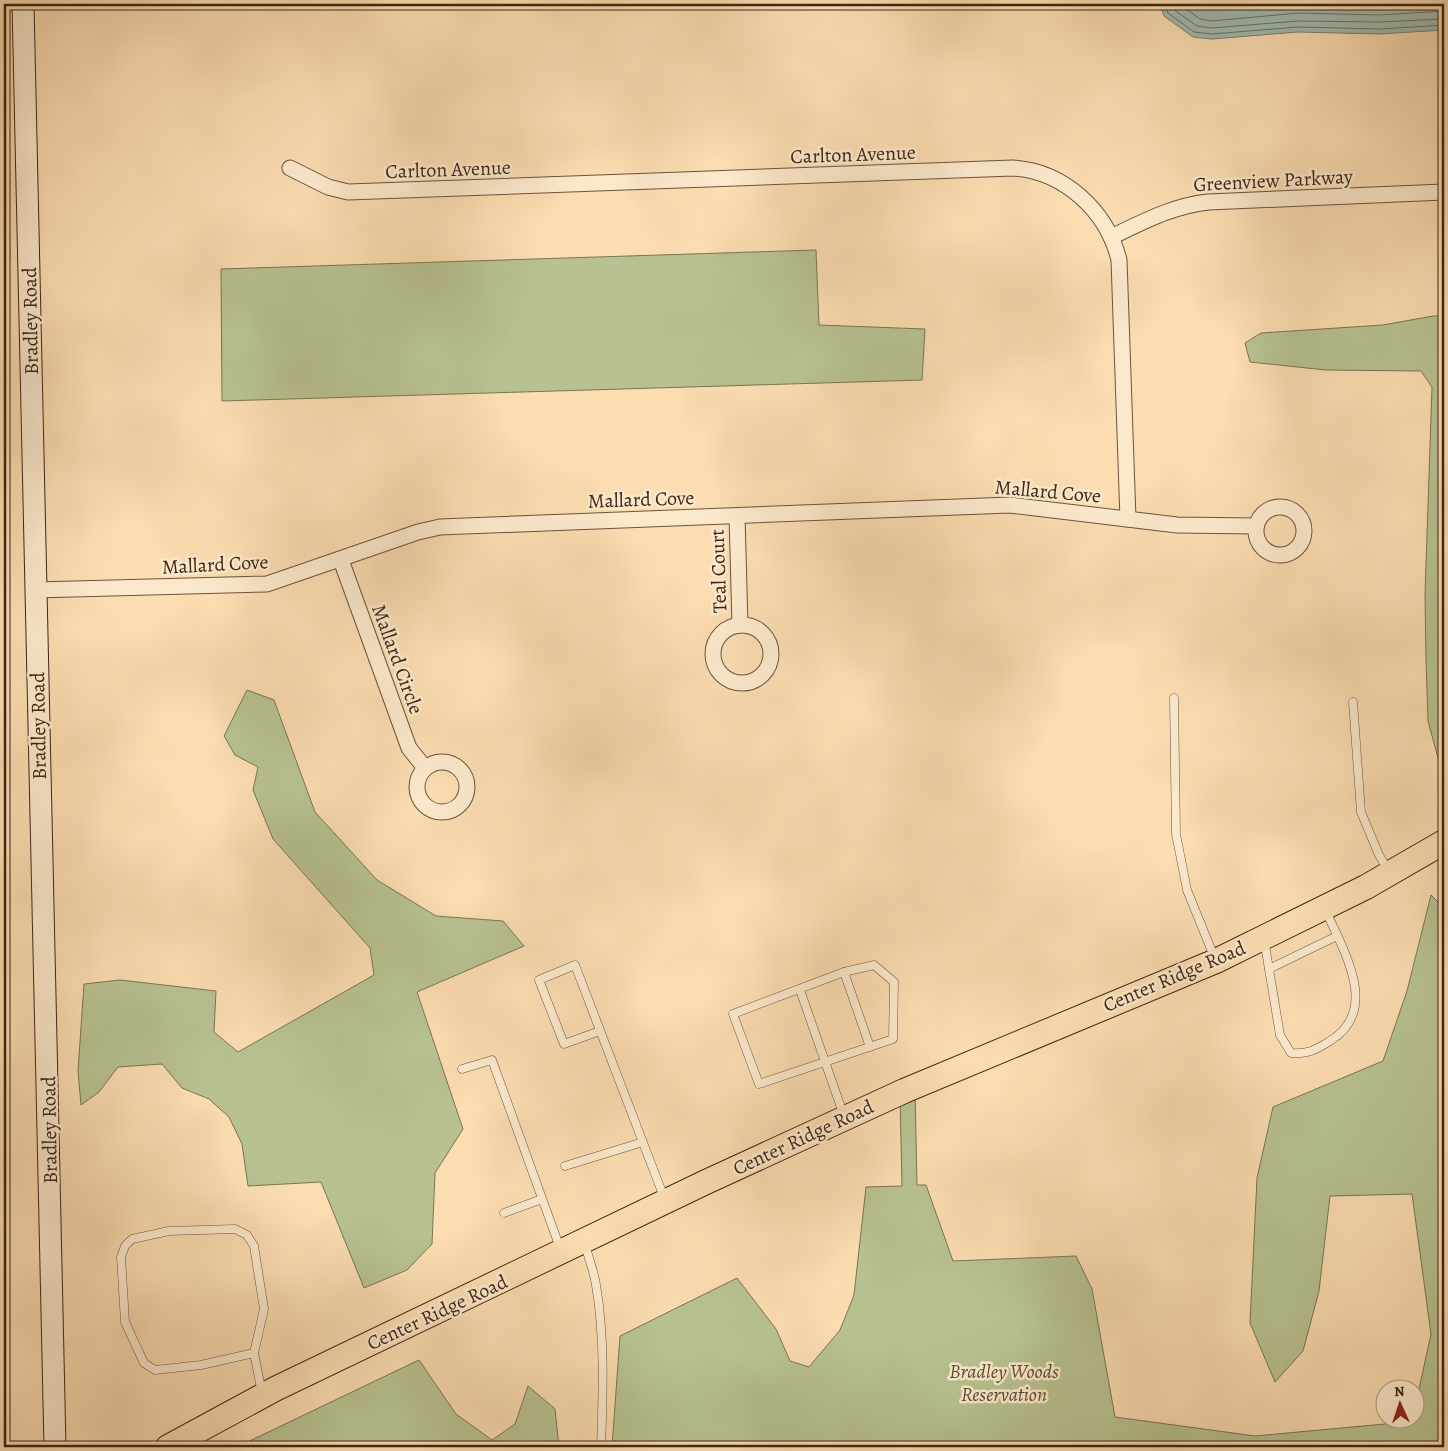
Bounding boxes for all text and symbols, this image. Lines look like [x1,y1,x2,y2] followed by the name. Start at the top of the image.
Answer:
[790,139,916,170] street label: Carlton Avenue
[385,154,511,185] street label: Carlton Avenue
[1193,163,1355,198] street label: Greenview Parkway
[16,267,45,375] street label: Bradley Road
[994,473,1102,510] street label: Mallard Cove
[587,484,695,515] street label: Mallard Cove
[704,528,733,613] street label: Teal Court
[161,548,269,581] street label: Mallard Cove
[365,601,430,718] street label: Mallard Circle
[24,672,53,780] street label: Bradley Road
[1099,934,1250,1019] street label: Center Ridge Road
[35,1076,64,1184] street label: Bradley Road
[729,1093,878,1182] street label: Center Ridge Road
[363,1268,512,1357] street label: Center Ridge Road
[949,1358,1059,1408] park label: Bradley Woods Reservation
[1376,1378,1426,1428] north arrow
[1394,1382,1405,1401] text: N

